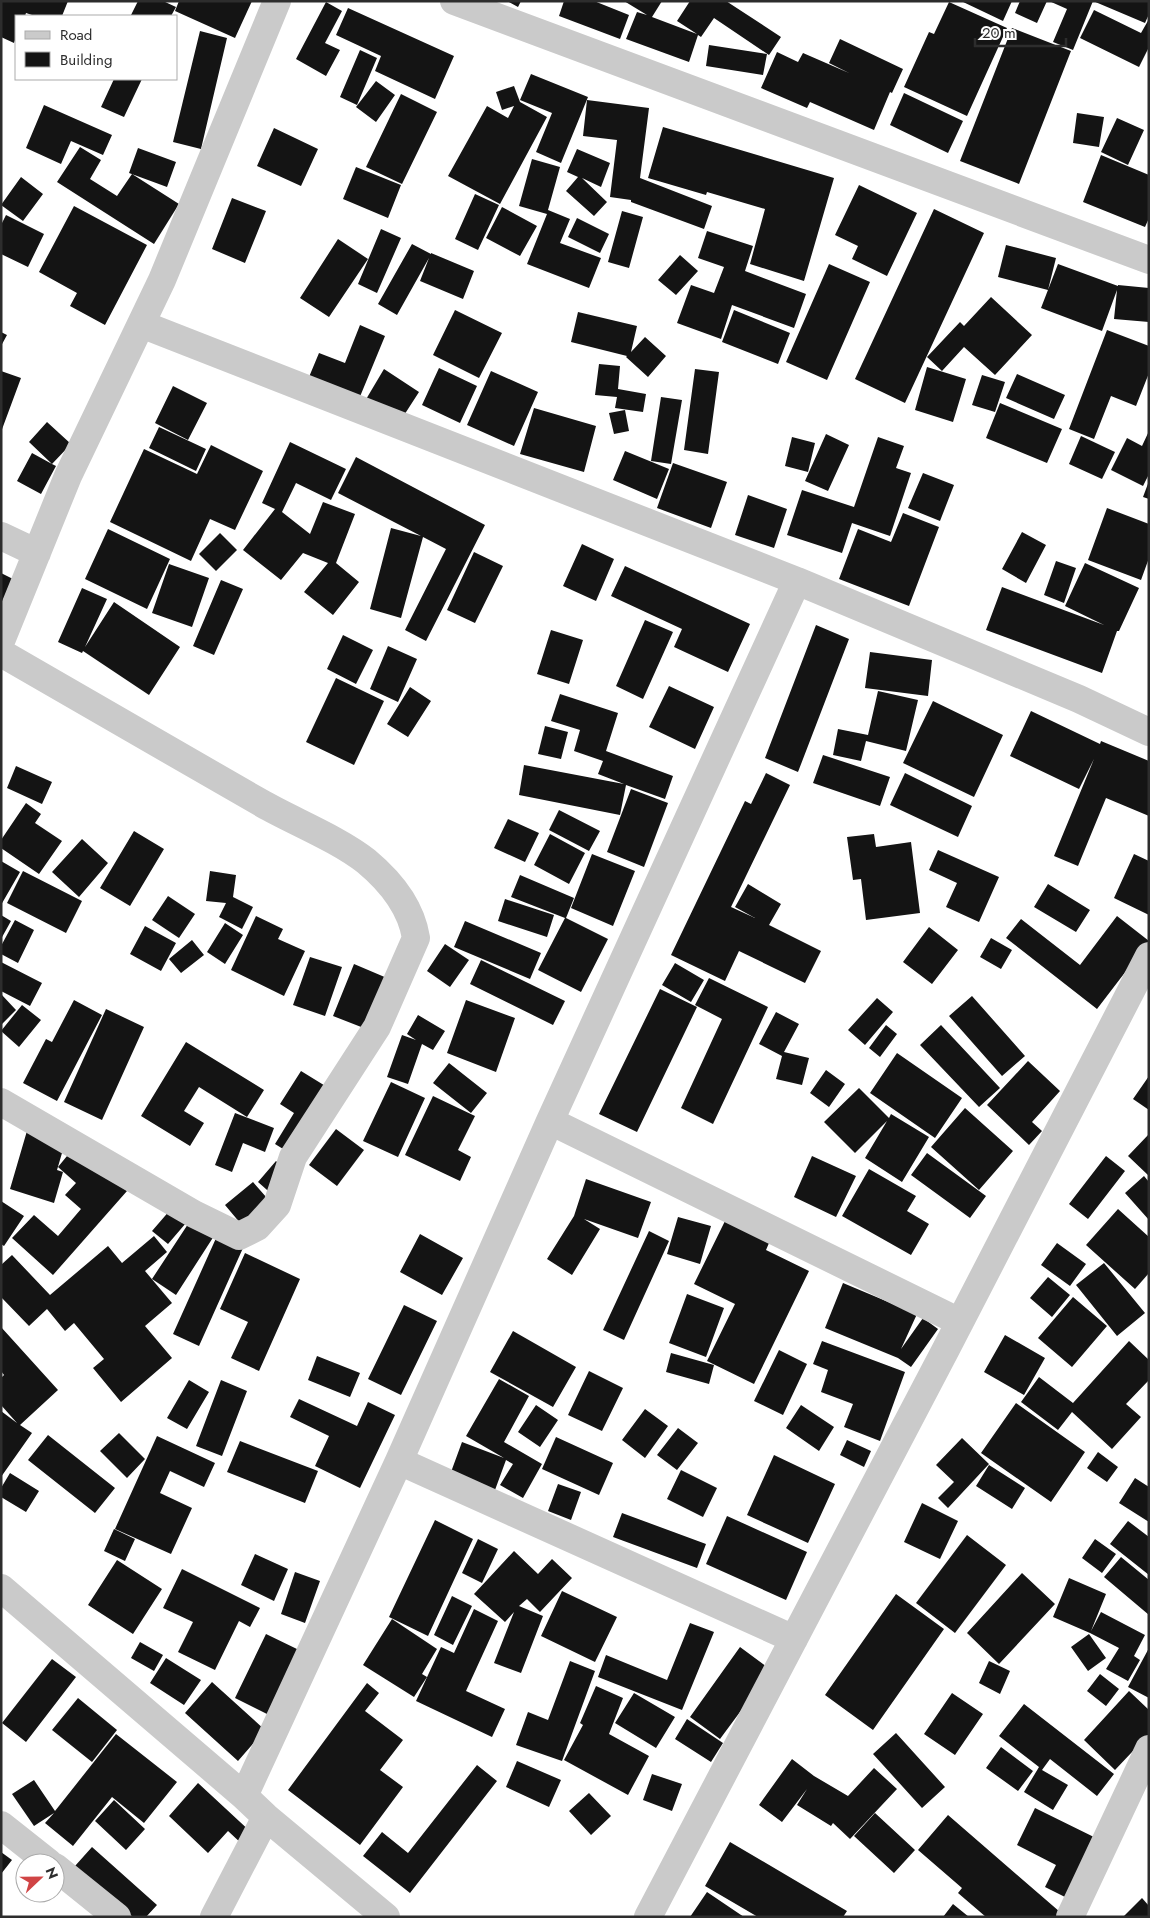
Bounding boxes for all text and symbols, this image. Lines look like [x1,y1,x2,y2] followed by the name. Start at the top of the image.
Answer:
[15,15,178,80] legend
[975,15,1066,47] scale bar
[982,22,1016,44] text: 20 m
[60,24,92,46] text: Road
[60,49,112,71] text: Building
[15,1853,65,1903] north arrow
[41,1864,63,1882] text: N

